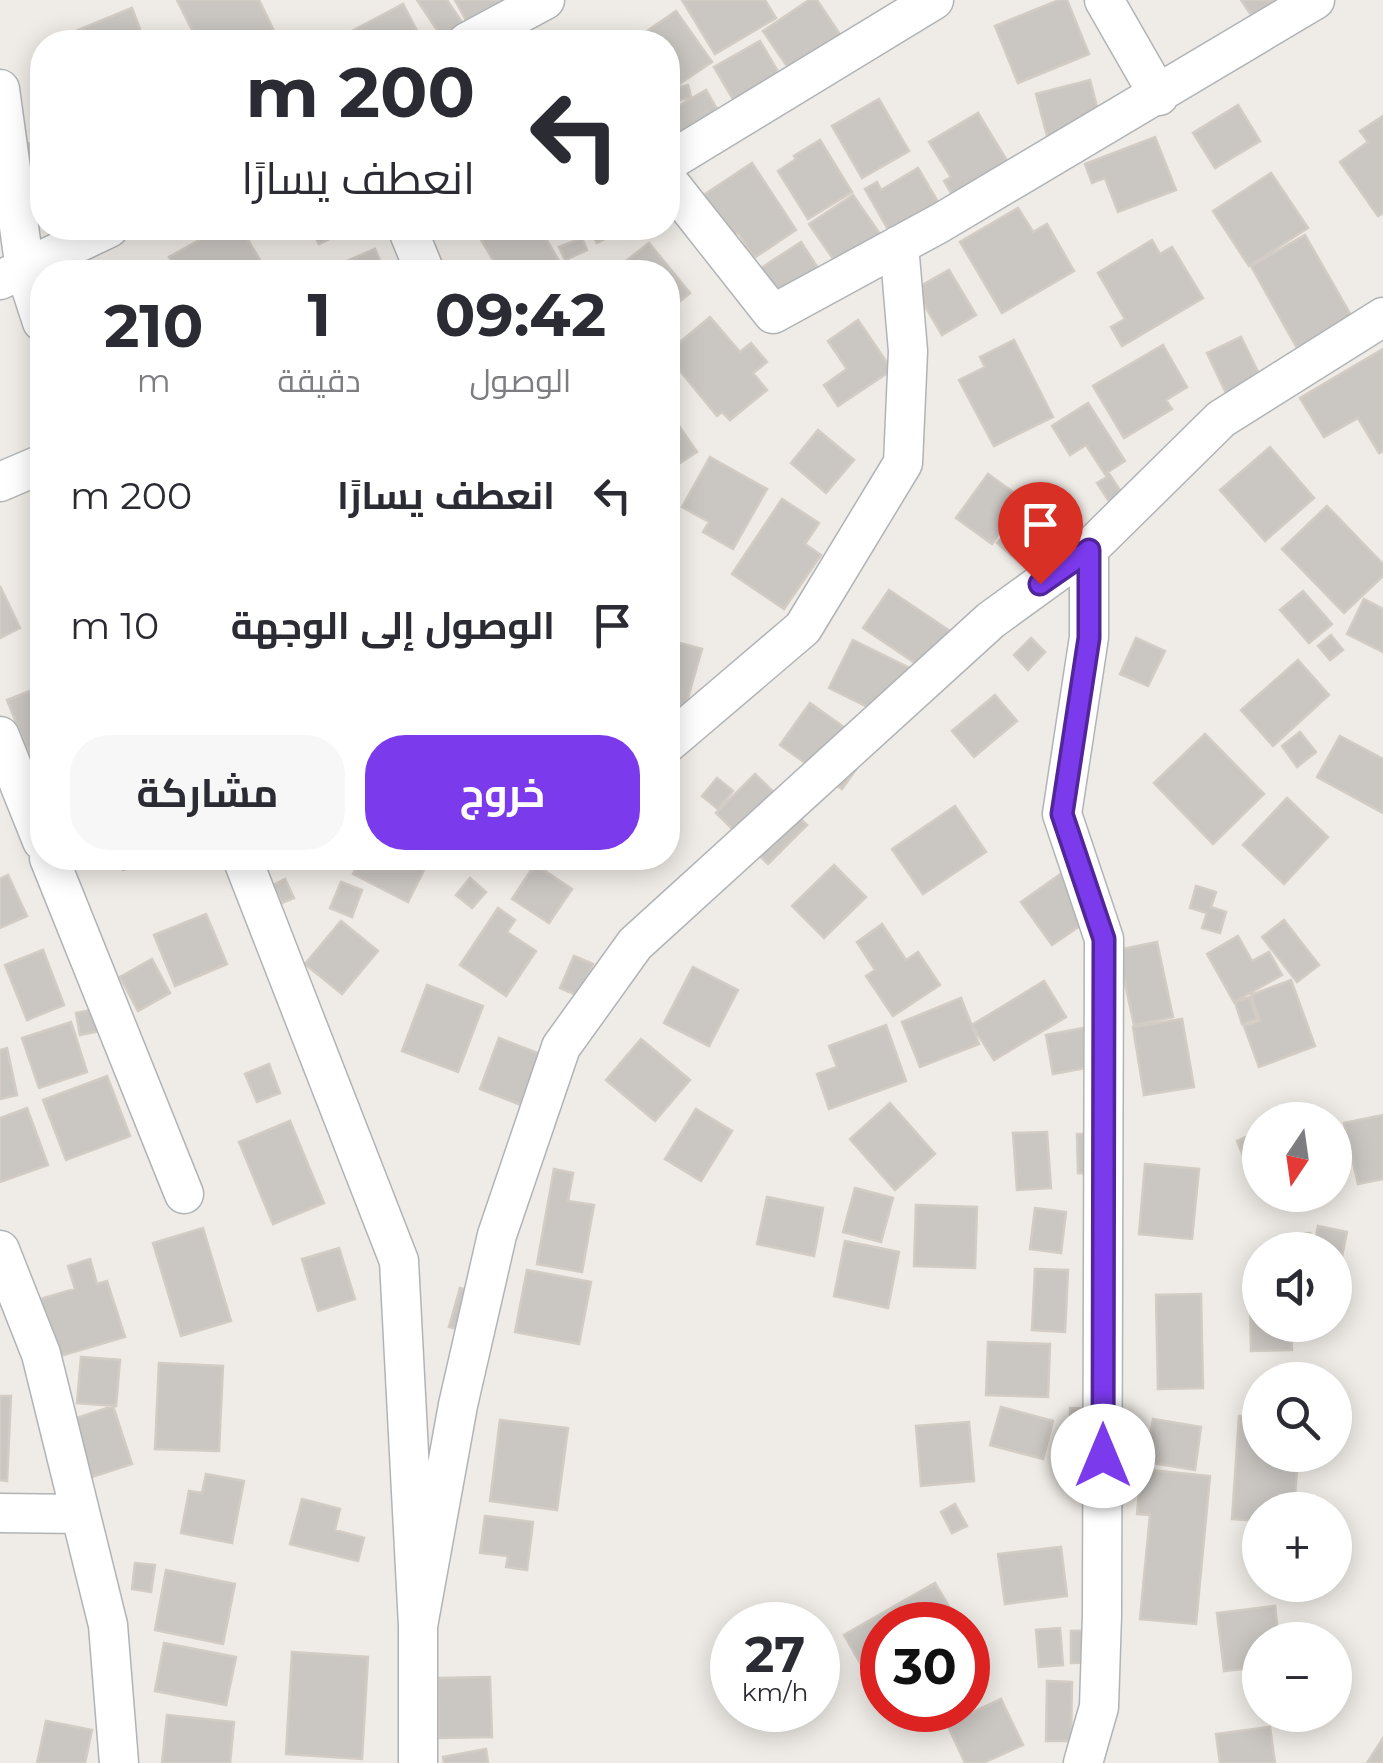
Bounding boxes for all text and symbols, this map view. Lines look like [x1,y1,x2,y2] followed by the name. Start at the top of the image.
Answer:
[245,49,475,135] text: 200 m
[510,70,640,200] icon: left
[241,150,475,205] text: انعطف يسارًا
[307,278,331,351] text: 1
[435,278,606,351] text: 09:42
[104,289,204,362] text: 210
[137,361,171,400] text: m
[278,361,361,400] text: دقيقة
[469,361,571,400] text: الوصول
[585,468,640,523] icon: left
[70,472,192,519] text: 200 m
[337,472,555,519] text: انعطف يسارًا
[998,482,1083,585] pin
[1013,497,1068,552] icon: arrive
[585,598,640,653] icon: arrive
[70,602,159,649] text: 10 m
[231,602,555,649] text: الوصول إلى الوجهة
[70,735,345,850] button: مشاركة
[365,735,640,850] button: خروج
[1242,1102,1352,1212] north arrow
[1242,1102,1352,1732] map controls
[1242,1232,1352,1342] button: sound
[1242,1362,1352,1472] button: search
[1051,1404,1155,1508] position arrow
[1242,1492,1352,1602] button: +
[860,1602,990,1732] speed limit sign: 30
[1242,1622,1352,1732] button: −
[745,1624,805,1685] text: 27
[742,1677,808,1707] text: km/h

